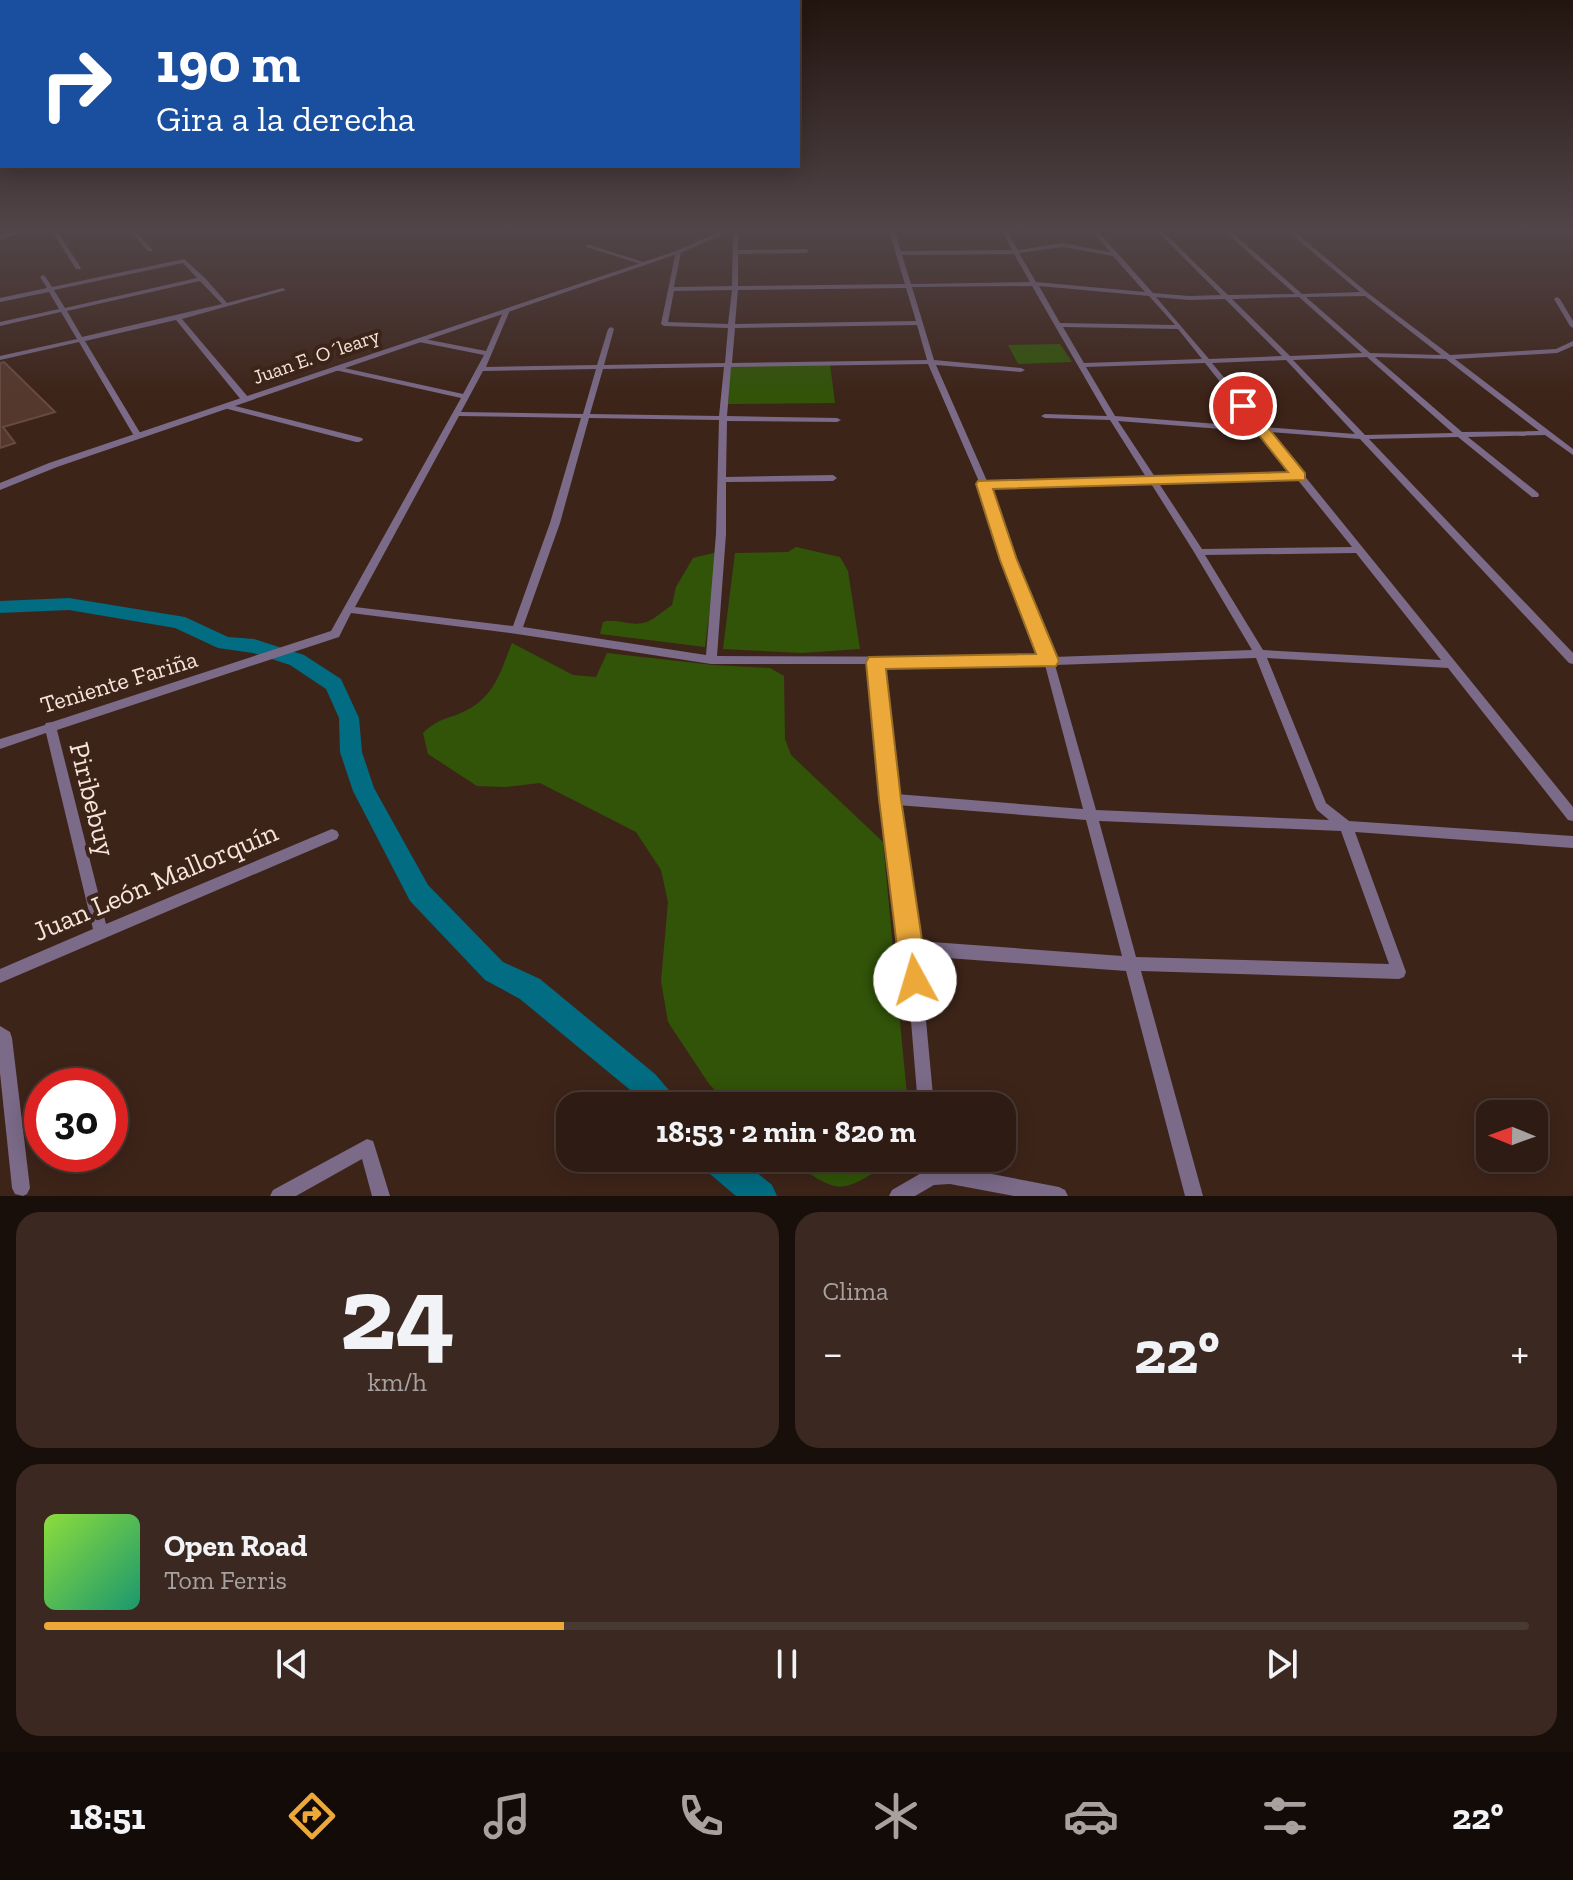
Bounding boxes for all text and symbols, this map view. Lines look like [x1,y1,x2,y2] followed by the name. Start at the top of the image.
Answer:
[156,29,300,96] text: 190 m
[24,32,128,136] icon: right
[156,97,415,140] text: Gira a la derecha
[249,323,383,389] street label: Juan E. O´leary
[1209,372,1277,440] pin
[1221,384,1265,428] icon: arrive
[37,644,201,719] street label: Teniente Fariña
[62,739,123,860] street label: Piribebuy
[28,815,282,948] street label: Juan León Mallorquín
[873,938,957,1022] position arrow
[24,1068,128,1172] speed limit sign: 30
[1476,1100,1548,1172] north arrow
[1476,1100,1548,1172] map controls
[656,1114,916,1150] text: 18:53 · 2 min · 820 m
[340,1251,455,1376] text: 24
[823,1275,889,1307] text: Clima
[1134,1316,1220,1388] text: 22°
[823,1326,843,1379] text: −
[1510,1326,1529,1379] text: +
[368,1366,427,1398] text: km/h
[164,1528,307,1564] text: Open Road
[164,1564,287,1596] text: Tom Ferris
[270,1642,314,1686] icon: previous
[765,1642,809,1686] icon: pause
[1260,1642,1304,1686] icon: next
[284,1788,340,1844] icon: directions
[479,1788,535,1844] icon: music
[673,1788,729,1844] icon: phone
[868,1788,924,1844] icon: climate
[1063,1788,1119,1844] icon: car
[1257,1788,1313,1844] icon: filters
[69,1795,146,1838] text: 18:51
[1452,1795,1504,1838] text: 22°

